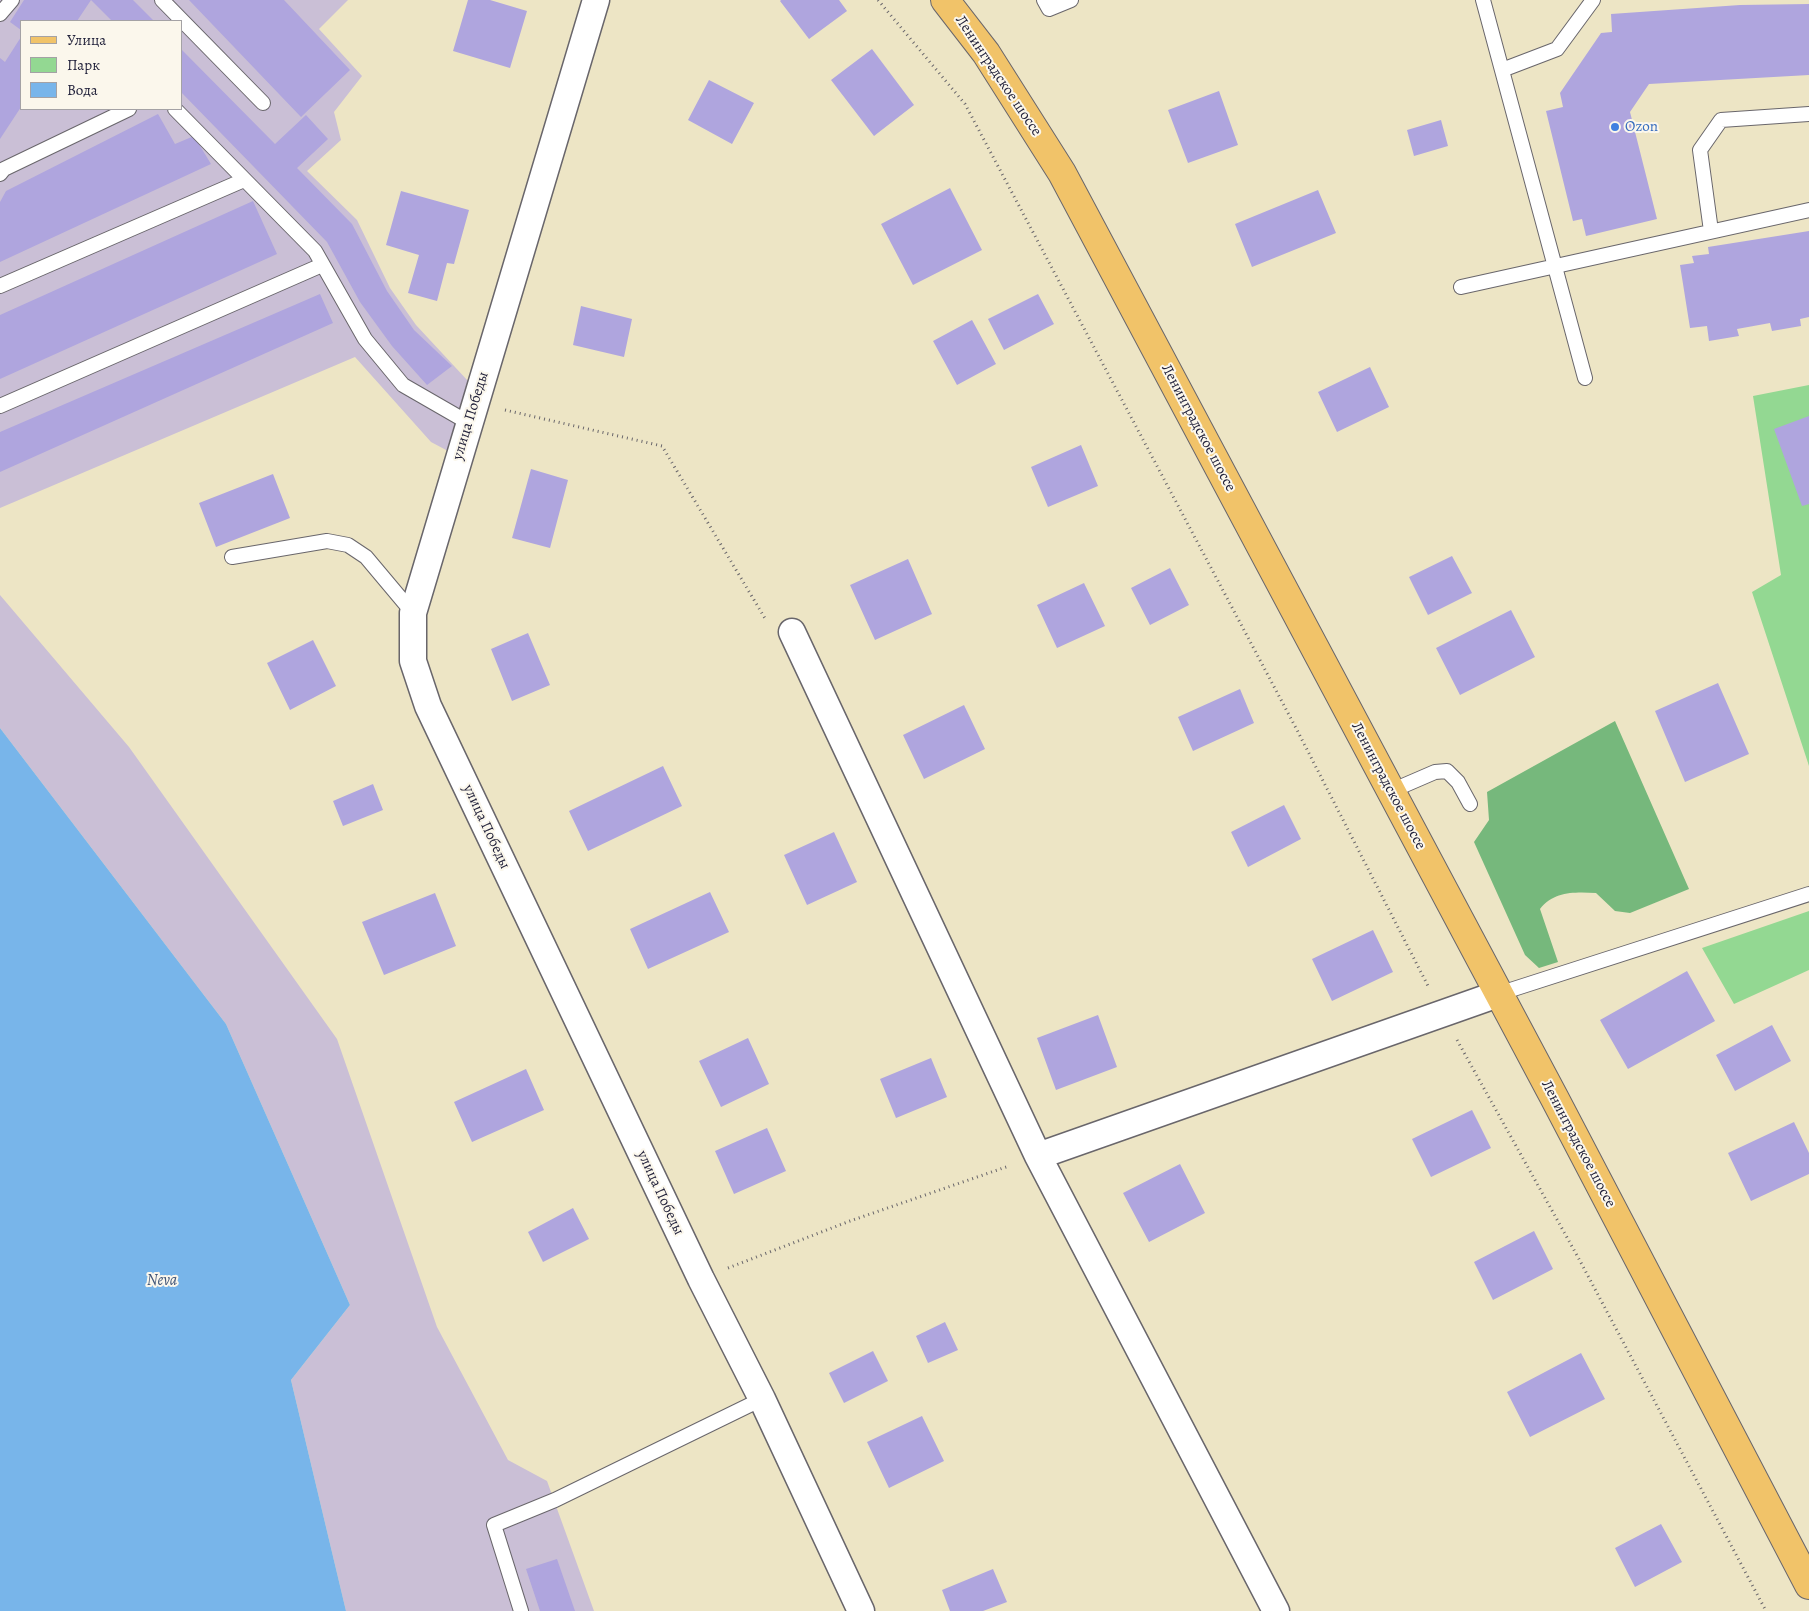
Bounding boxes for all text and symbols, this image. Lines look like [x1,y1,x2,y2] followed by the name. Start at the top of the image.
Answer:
[951,12,1045,140] street label: Ленинградское шоссе
[20,20,182,110] legend
[67,30,106,50] text: Улица
[67,55,100,75] text: Парк
[67,80,98,100] text: Вода
[1625,118,1658,136] place label: Ozon
[1609,121,1621,133] marker: Ozon
[1157,361,1239,495] street label: Ленинградское шоссе
[449,370,493,462] street label: улица Победы
[1347,719,1429,853] street label: Ленинградское шоссе
[459,782,513,872] street label: улица Победы
[1537,1077,1619,1211] street label: Ленинградское шоссе
[633,1148,687,1238] street label: улица Победы
[147,1271,177,1291] water label: Neva

